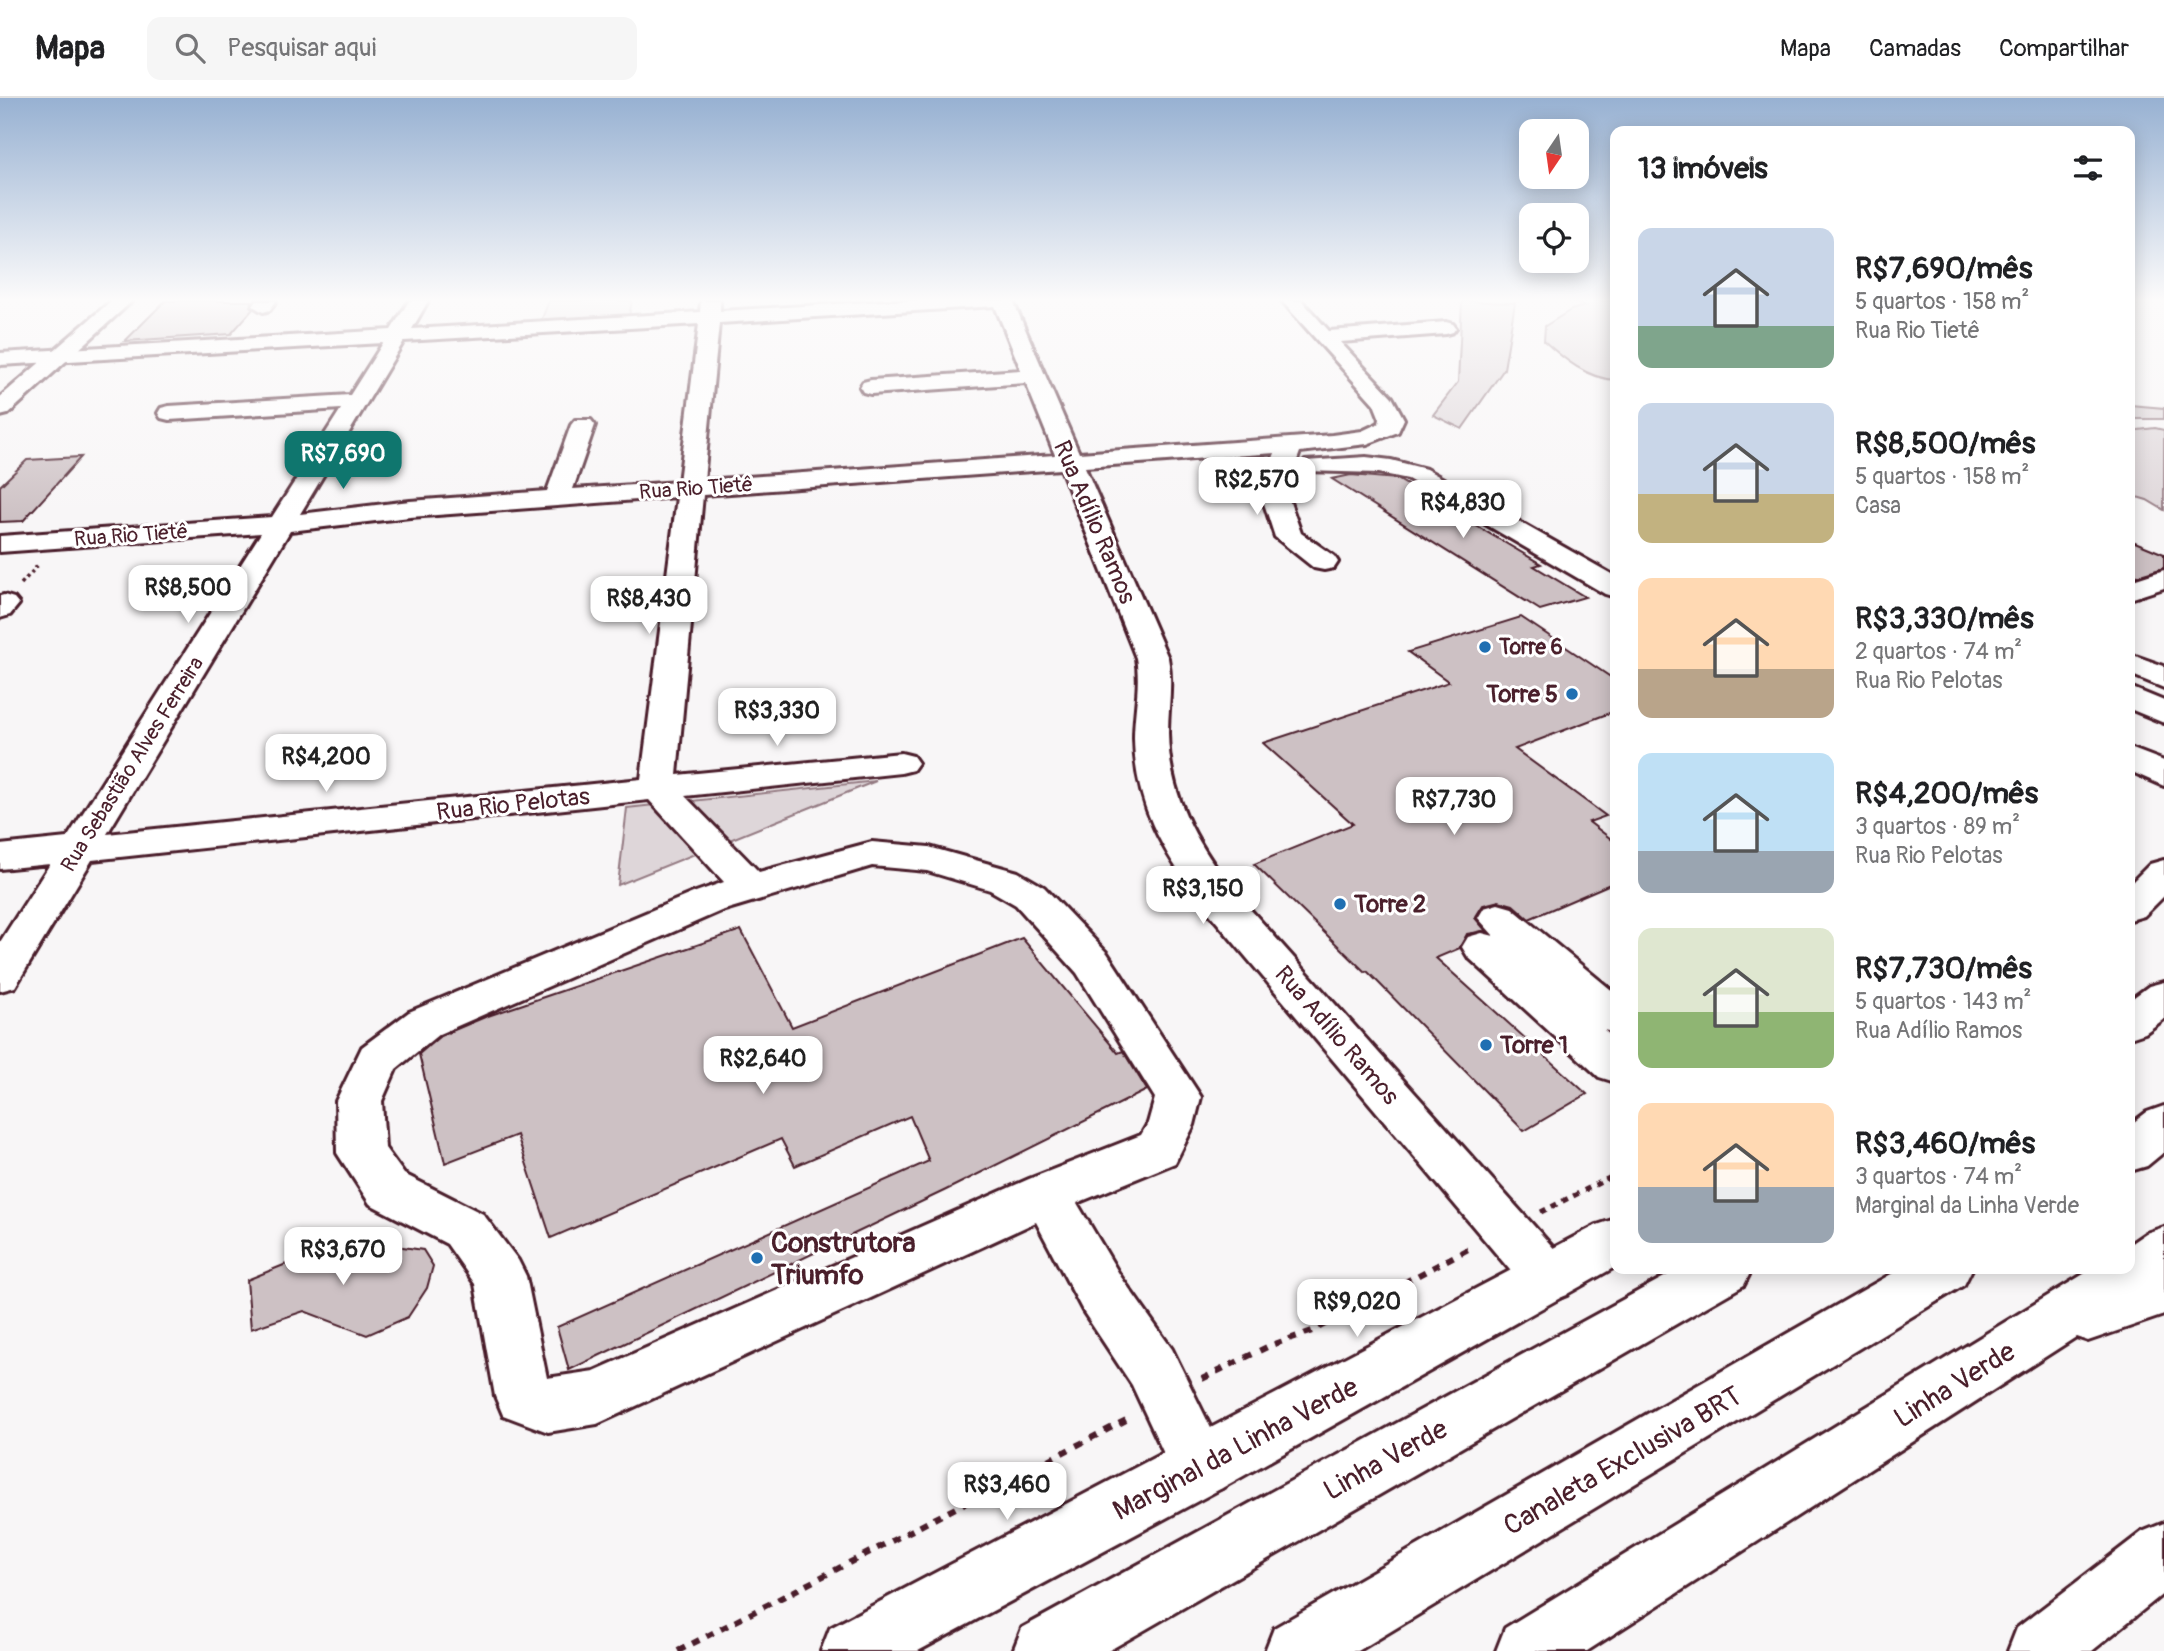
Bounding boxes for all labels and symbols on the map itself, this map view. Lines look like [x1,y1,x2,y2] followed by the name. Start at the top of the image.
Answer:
[1519,119,1589,189] north arrow
[278,432,408,491] pin: R$7,690
[1047,436,1142,608] street label: Rua Adílio Ramos
[1192,458,1322,517] pin: R$2,570
[638,471,754,506] street label: Rua Rio Tietê
[1398,480,1528,540] pin: R$4,830
[73,518,189,553] street label: Rua Rio Tietê
[123,566,253,625] pin: R$8,500
[584,576,714,636] pin: R$8,430
[1498,634,1563,661] place label: Torre 6
[1477,639,1493,655] marker: Torre 6
[55,652,210,877] street label: Rua Sebastião Alves Ferreira
[1485,680,1558,709] place label: Torre 5
[1564,686,1580,702] marker: Torre 5
[712,688,842,748] pin: R$3,330
[261,734,391,794] pin: R$4,200
[1389,778,1519,837] pin: R$7,730
[435,782,591,827] street label: Rua Rio Pelotas
[1138,866,1268,926] pin: R$3,150
[1353,890,1426,919] place label: Torre 2
[1332,896,1348,912] marker: Torre 2
[1268,960,1405,1111] street label: Rua Adílio Ramos
[1499,1031,1568,1060] place label: Torre 1
[698,1037,828,1096] pin: R$2,640
[1478,1037,1494,1053] marker: Torre 1
[770,1226,916,1293] place label: Construtora Triumfo
[278,1228,408,1287] pin: R$3,670
[749,1250,765,1266] marker: Construtora Triumfo
[1292,1280,1422,1339] pin: R$9,020
[1888,1334,2022,1436] street label: Linha Verde
[1107,1370,1365,1529] street label: Marginal da Linha Verde
[1498,1379,1748,1544] street label: Canaleta Exclusiva BRT
[1318,1412,1454,1509] street label: Linha Verde
[942,1462,1072,1522] pin: R$3,460

